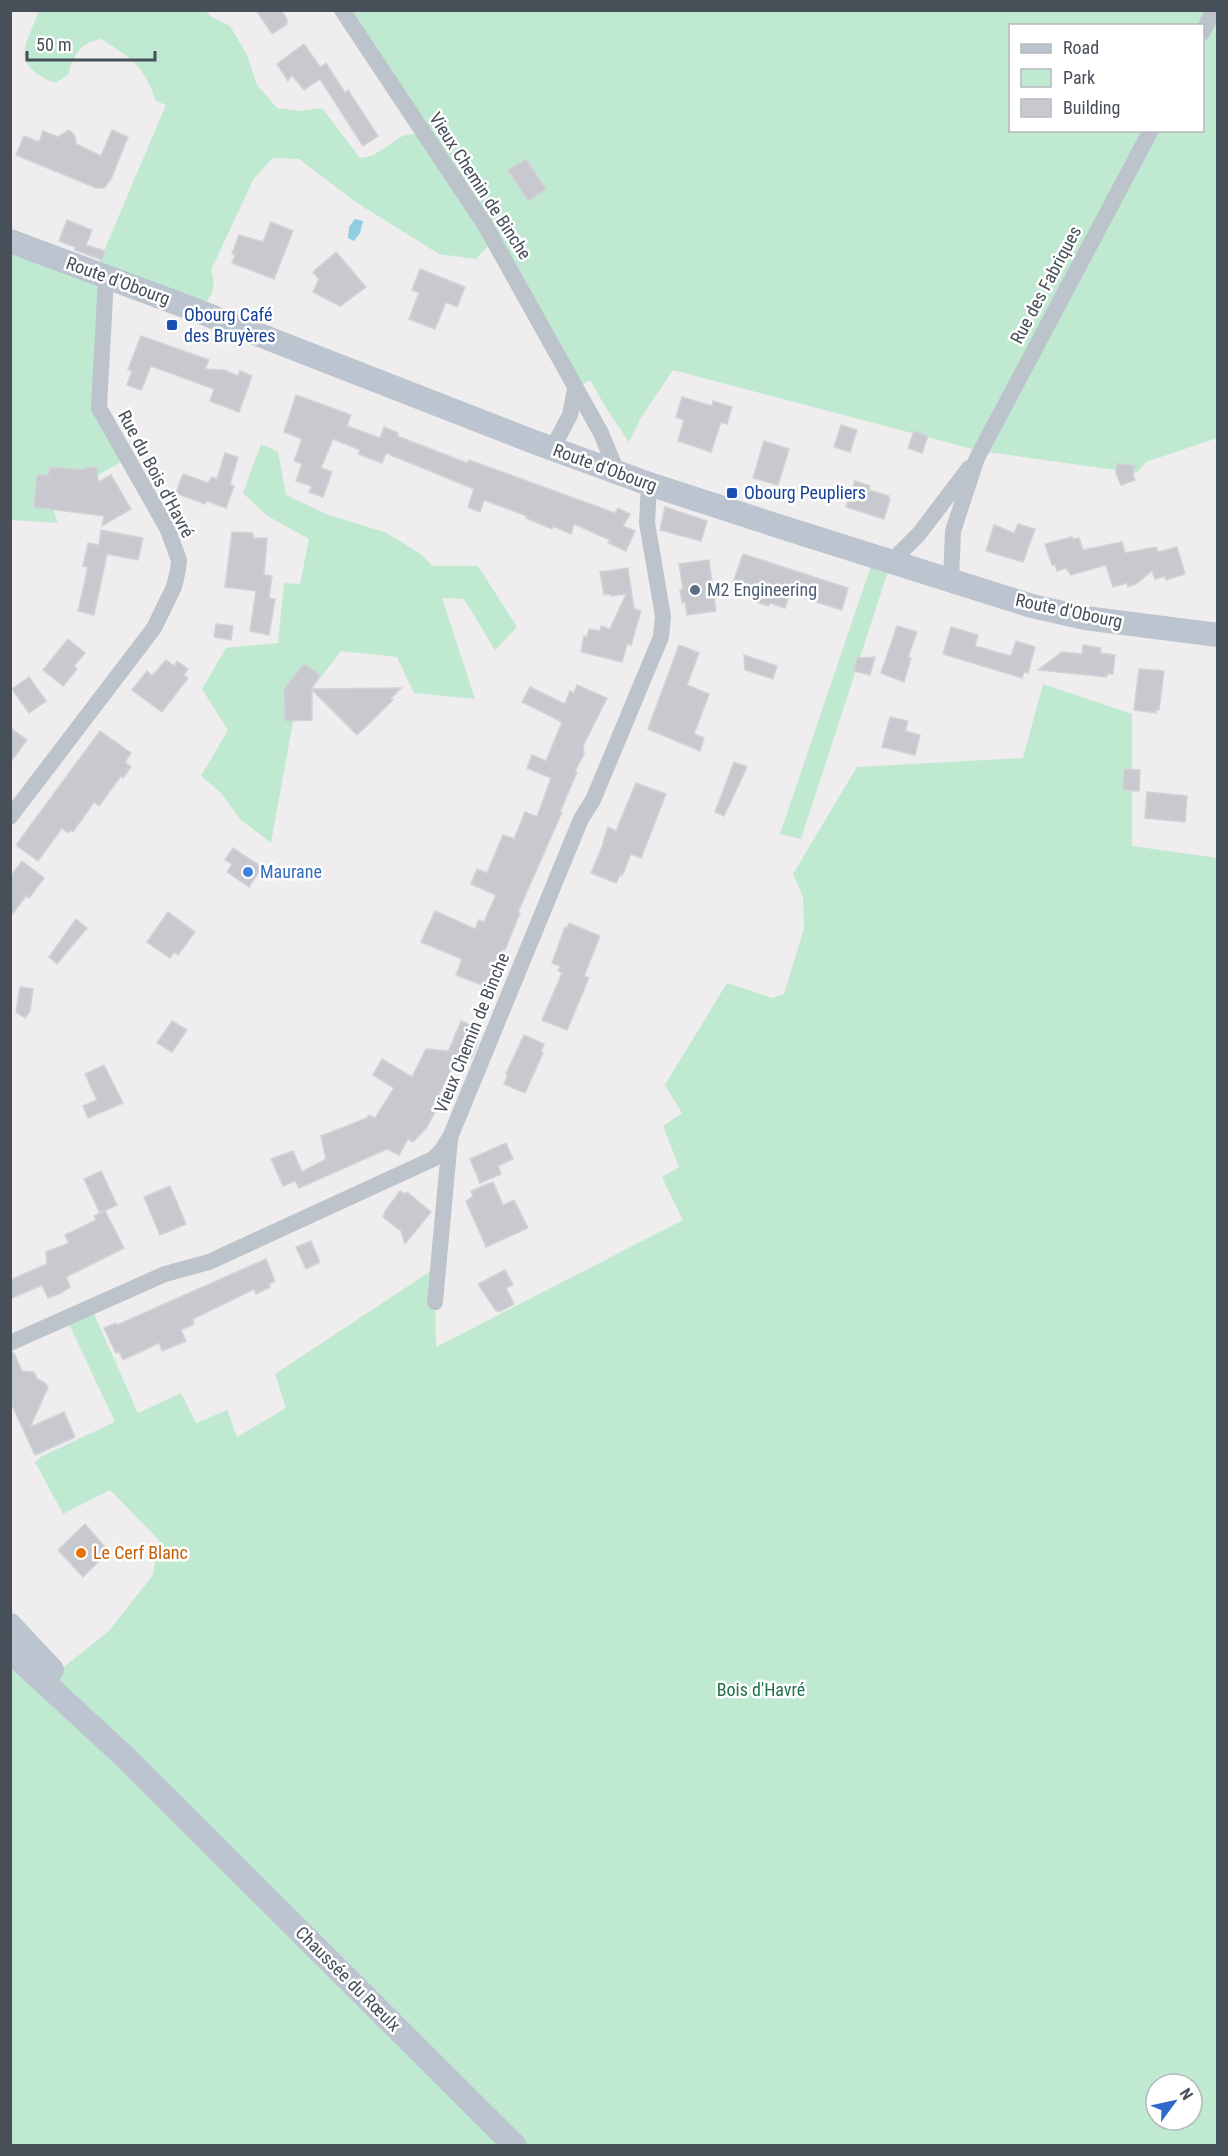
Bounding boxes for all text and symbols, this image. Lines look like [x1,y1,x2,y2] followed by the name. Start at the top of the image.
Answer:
[27,24,154,62] scale bar
[1009,24,1204,132] legend
[36,34,71,55] text: 50 m
[1063,37,1099,58] text: Road
[1063,67,1095,88] text: Park
[1063,97,1120,118] text: Building
[425,108,536,263] street label: Vieux Chemin de Binche
[1006,222,1085,347] street label: Rue des Fabriques
[63,252,173,309] street label: Route d'Obourg
[184,304,276,346] place label: Obourg Café des Bruyères
[165,318,179,332] marker: Obourg Café des Bruyères
[114,407,199,541] street label: Rue du Bois d'Havré
[550,439,660,496] street label: Route d'Obourg
[744,482,866,503] place label: Obourg Peupliers
[725,486,739,500] marker: Obourg Peupliers
[707,579,817,600] place label: M2 Engineering
[688,583,702,597] marker: M2 Engineering
[1014,589,1125,632] street label: Route d'Obourg
[260,861,322,882] place label: Maurane
[241,865,255,879] marker: Maurane
[430,950,513,1116] street label: Vieux Chemin de Binche
[93,1542,188,1563] place label: Le Cerf Blanc
[74,1546,88,1560] marker: Le Cerf Blanc
[717,1679,805,1700] park label: Bois d'Havré
[292,1922,405,2036] street label: Chaussée du Rœulx
[1144,2072,1204,2132] north arrow
[1176,2085,1197,2103] text: N

